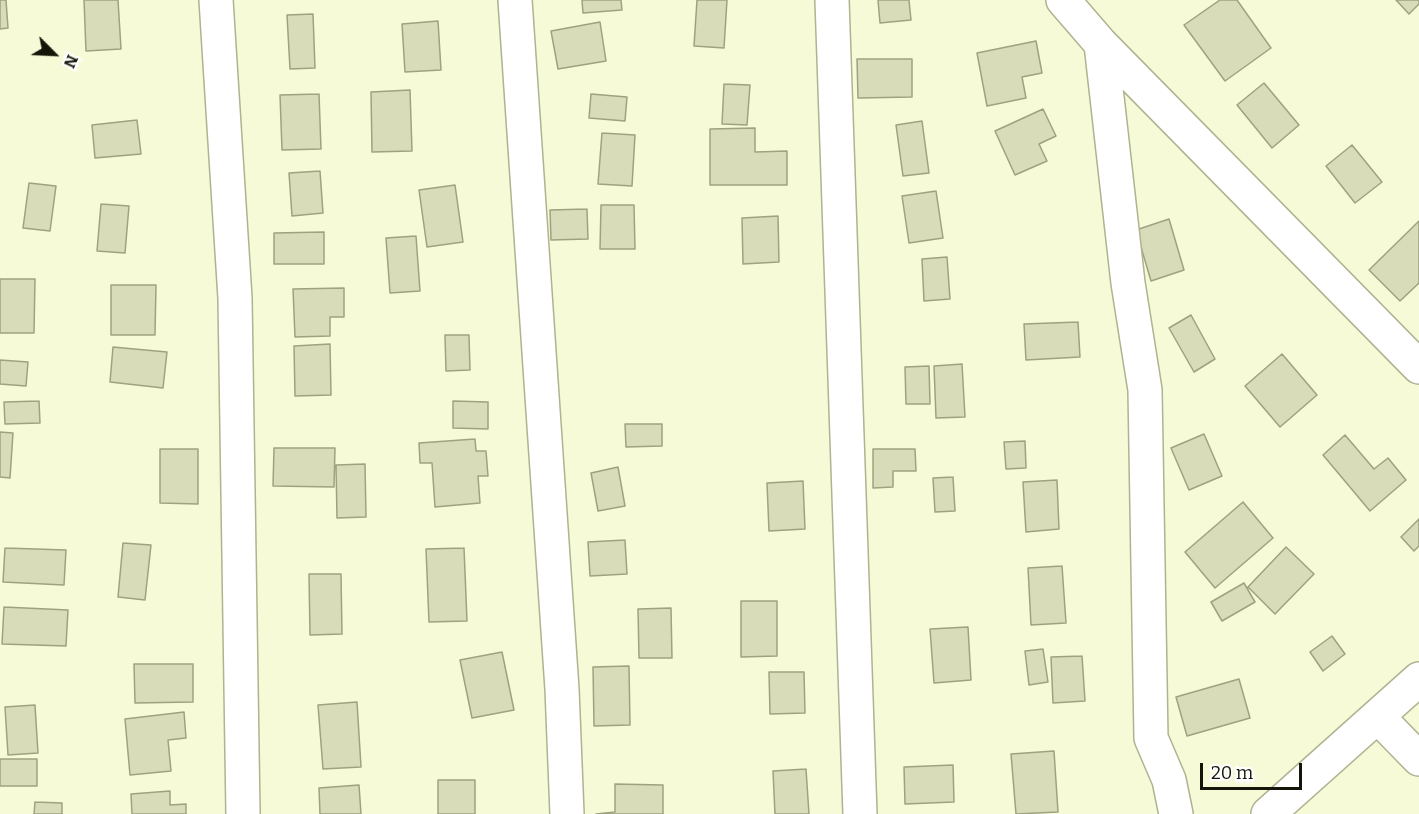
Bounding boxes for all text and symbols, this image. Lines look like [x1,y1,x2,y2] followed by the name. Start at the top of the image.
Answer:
[24,24,84,84] north arrow
[60,52,82,71] text: N
[1203,751,1305,789] scale bar
[1211,762,1253,784] text: 20 m

